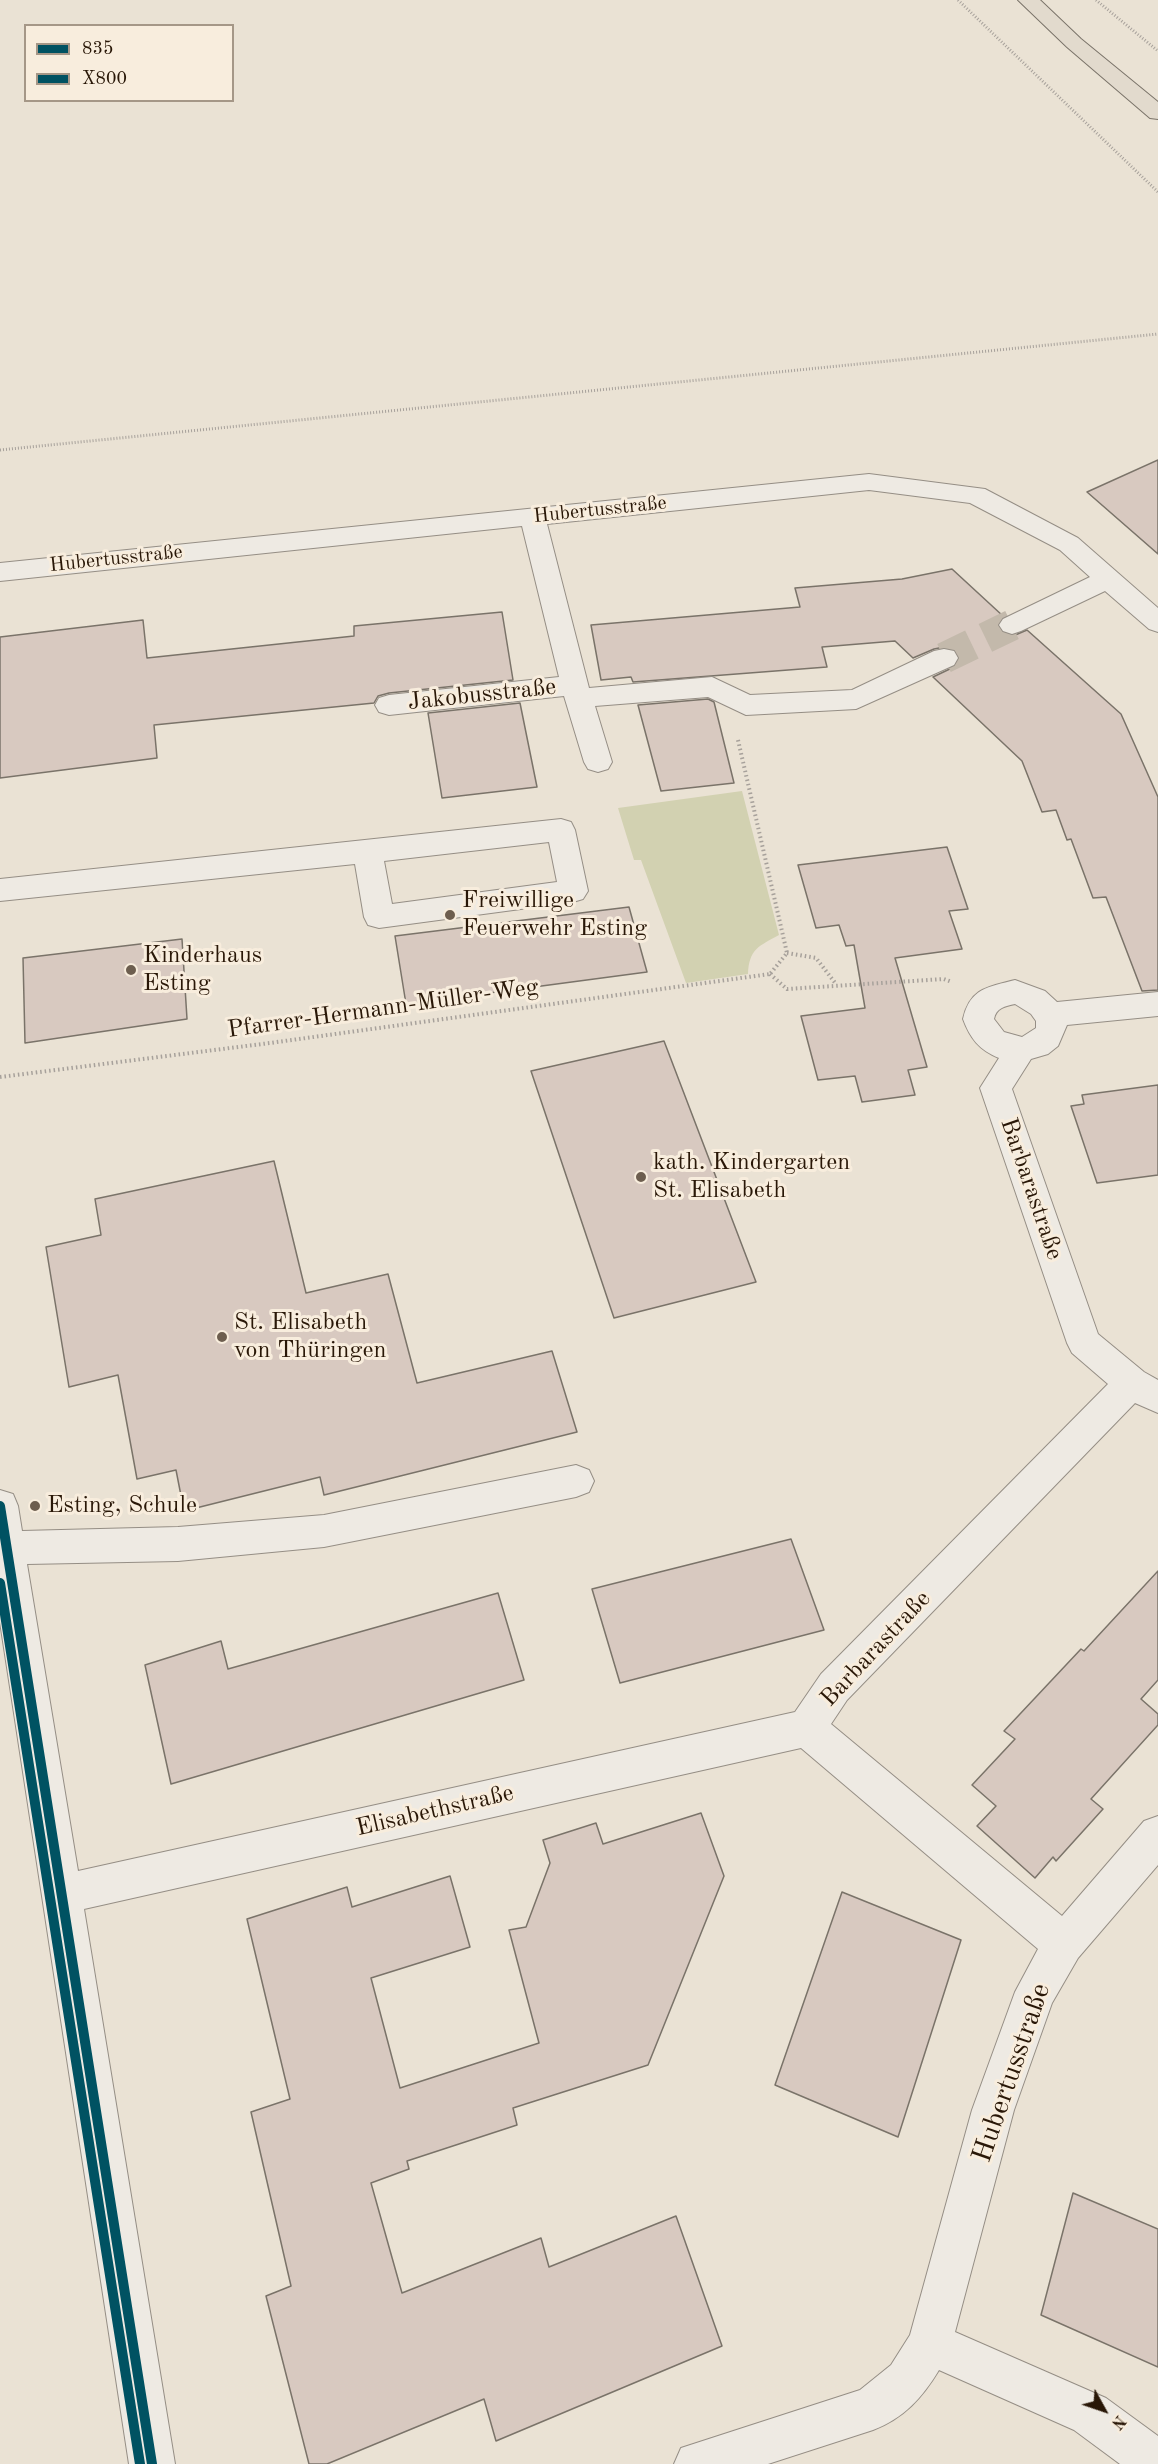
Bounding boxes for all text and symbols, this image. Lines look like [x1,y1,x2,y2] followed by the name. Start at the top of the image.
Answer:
[24,24,234,102] legend
[82,40,113,58] text: 835
[82,70,127,88] text: X800
[532,491,668,529] street label: Hubertusstraße
[48,540,184,578] street label: Hubertusstraße
[406,673,558,717] street label: Jakobusstraße
[462,887,647,943] place label: Freiwillige Feuerwehr Esting
[443,908,457,922] marker: Freiwillige Feuerwehr Esting
[143,942,262,998] place label: Kinderhaus Esting
[124,963,138,977] marker: Kinderhaus Esting
[226,973,540,1045] street label: Pfarrer-Hermann-Müller-Weg
[993,1114,1069,1264] street label: Barbarastraße
[653,1149,850,1205] place label: kath. Kindergarten St. Elisabeth
[634,1170,648,1184] marker: kath. Kindergarten St. Elisabeth
[234,1309,386,1365] place label: St. Elisabeth von Thüringen
[215,1330,229,1344] marker: St. Elisabeth von Thüringen
[47,1492,197,1520] place label: Esting, Schule
[28,1499,42,1513] marker: Esting, Schule
[815,1585,937,1713] street label: Barbarastraße
[353,1779,517,1843] street label: Elisabethstraße
[966,1979,1058,2167] street label: Hubertusstraße
[1074,2380,1134,2440] north arrow
[1108,2412,1128,2431] text: N

